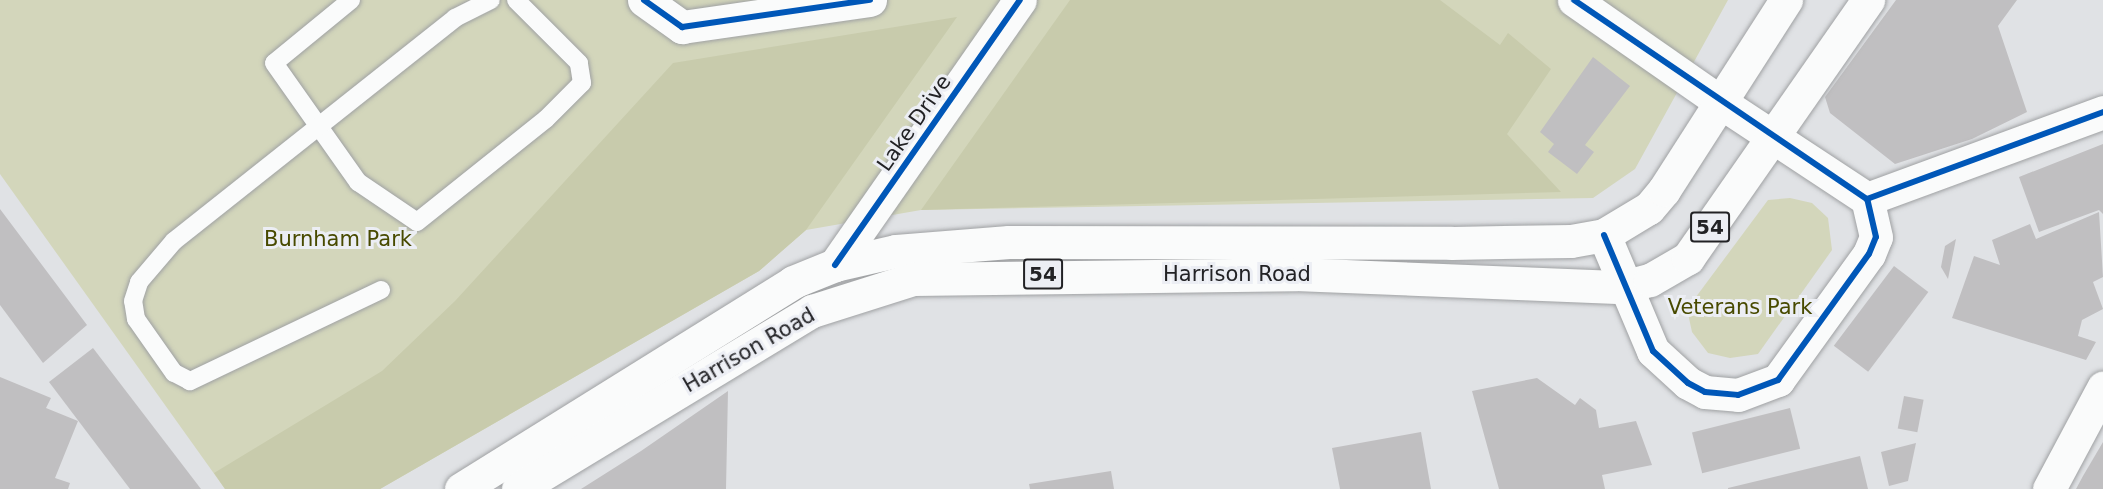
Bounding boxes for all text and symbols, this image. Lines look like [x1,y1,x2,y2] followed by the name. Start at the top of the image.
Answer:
[872,70,956,176] street label: Lake Drive
[1689,210,1731,244] road number: 54
[264,226,412,252] park label: Burnham Park
[1022,257,1064,291] road number: 54
[1163,261,1311,287] street label: Harrison Road
[1668,294,1812,320] park label: Veterans Park
[679,302,819,398] street label: Harrison Road

